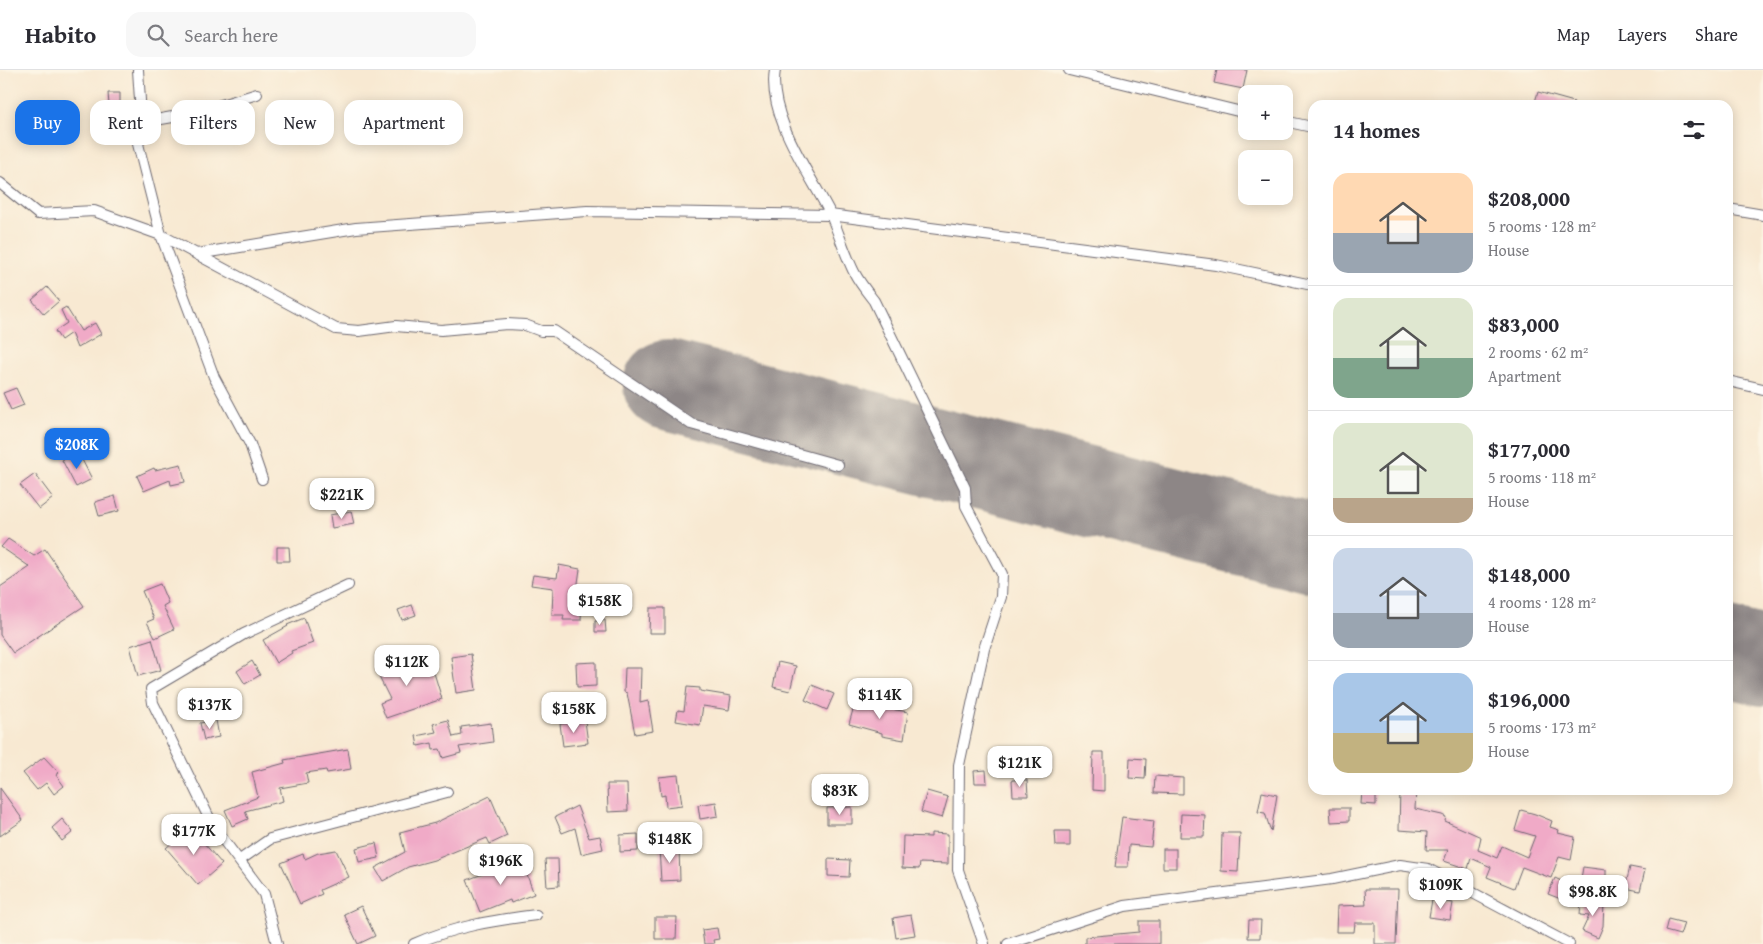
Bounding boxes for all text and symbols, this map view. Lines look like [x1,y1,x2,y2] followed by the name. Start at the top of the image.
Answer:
[126,12,476,57] search box
[25,17,96,52] text: Habito
[144,21,172,49] icon: search
[184,21,278,49] text: Search here
[1557,21,1590,48] text: Map
[1618,21,1667,48] text: Layers
[1695,21,1738,48] text: Share
[1238,85,1293,205] map controls
[1238,85,1293,140] button: +
[15,100,80,145] chip: Buy
[90,100,161,145] chip: Rent
[171,100,255,145] chip: Filters
[265,100,334,145] chip: New
[344,100,463,145] chip: Apartment
[1333,115,1420,146] text: 14 homes
[1680,116,1708,144] icon: filters
[1238,150,1293,205] button: −
[1488,183,1570,214] text: $208,000
[1373,193,1433,253] icon: home
[1488,214,1596,238] text: 5 rooms · 128 m²
[1488,238,1529,262] text: House
[1488,309,1559,340] text: $83,000
[1373,318,1433,378] icon: home
[1488,340,1588,364] text: 2 rooms · 62 m²
[1488,364,1561,388] text: Apartment
[42,428,112,470] pin: $208K
[55,432,99,456] text: $208K
[1488,434,1570,465] text: $177,000
[1373,443,1433,503] icon: home
[1488,465,1596,489] text: 5 rooms · 118 m²
[307,478,377,520] pin: $221K
[320,482,364,506] text: $221K
[1488,489,1529,513] text: House
[1488,559,1570,590] text: $148,000
[1373,568,1433,628] icon: home
[565,584,635,626] pin: $158K
[578,588,622,612] text: $158K
[1488,590,1596,614] text: 4 rooms · 128 m²
[1488,614,1529,638] text: House
[372,644,442,687] pin: $112K
[385,649,429,673] text: $112K
[845,678,915,720] pin: $114K
[858,682,902,706] text: $114K
[1488,684,1570,715] text: $196,000
[175,688,245,730] pin: $137K
[188,692,232,716] text: $137K
[539,692,609,734] pin: $158K
[1373,693,1433,753] icon: home
[552,696,596,720] text: $158K
[1488,715,1596,739] text: 5 rooms · 173 m²
[1488,739,1529,763] text: House
[985,746,1055,788] pin: $121K
[998,750,1042,774] text: $121K
[810,774,870,816] pin: $83K
[823,778,857,802] text: $83K
[159,814,229,856] pin: $177K
[172,818,216,842] text: $177K
[635,822,705,864] pin: $148K
[648,826,692,850] text: $148K
[466,844,536,886] pin: $196K
[479,848,523,872] text: $196K
[1406,868,1476,910] pin: $109K
[1419,872,1463,896] text: $109K
[1552,874,1634,917] pin: $98.8K
[1569,879,1617,903] text: $98.8K

